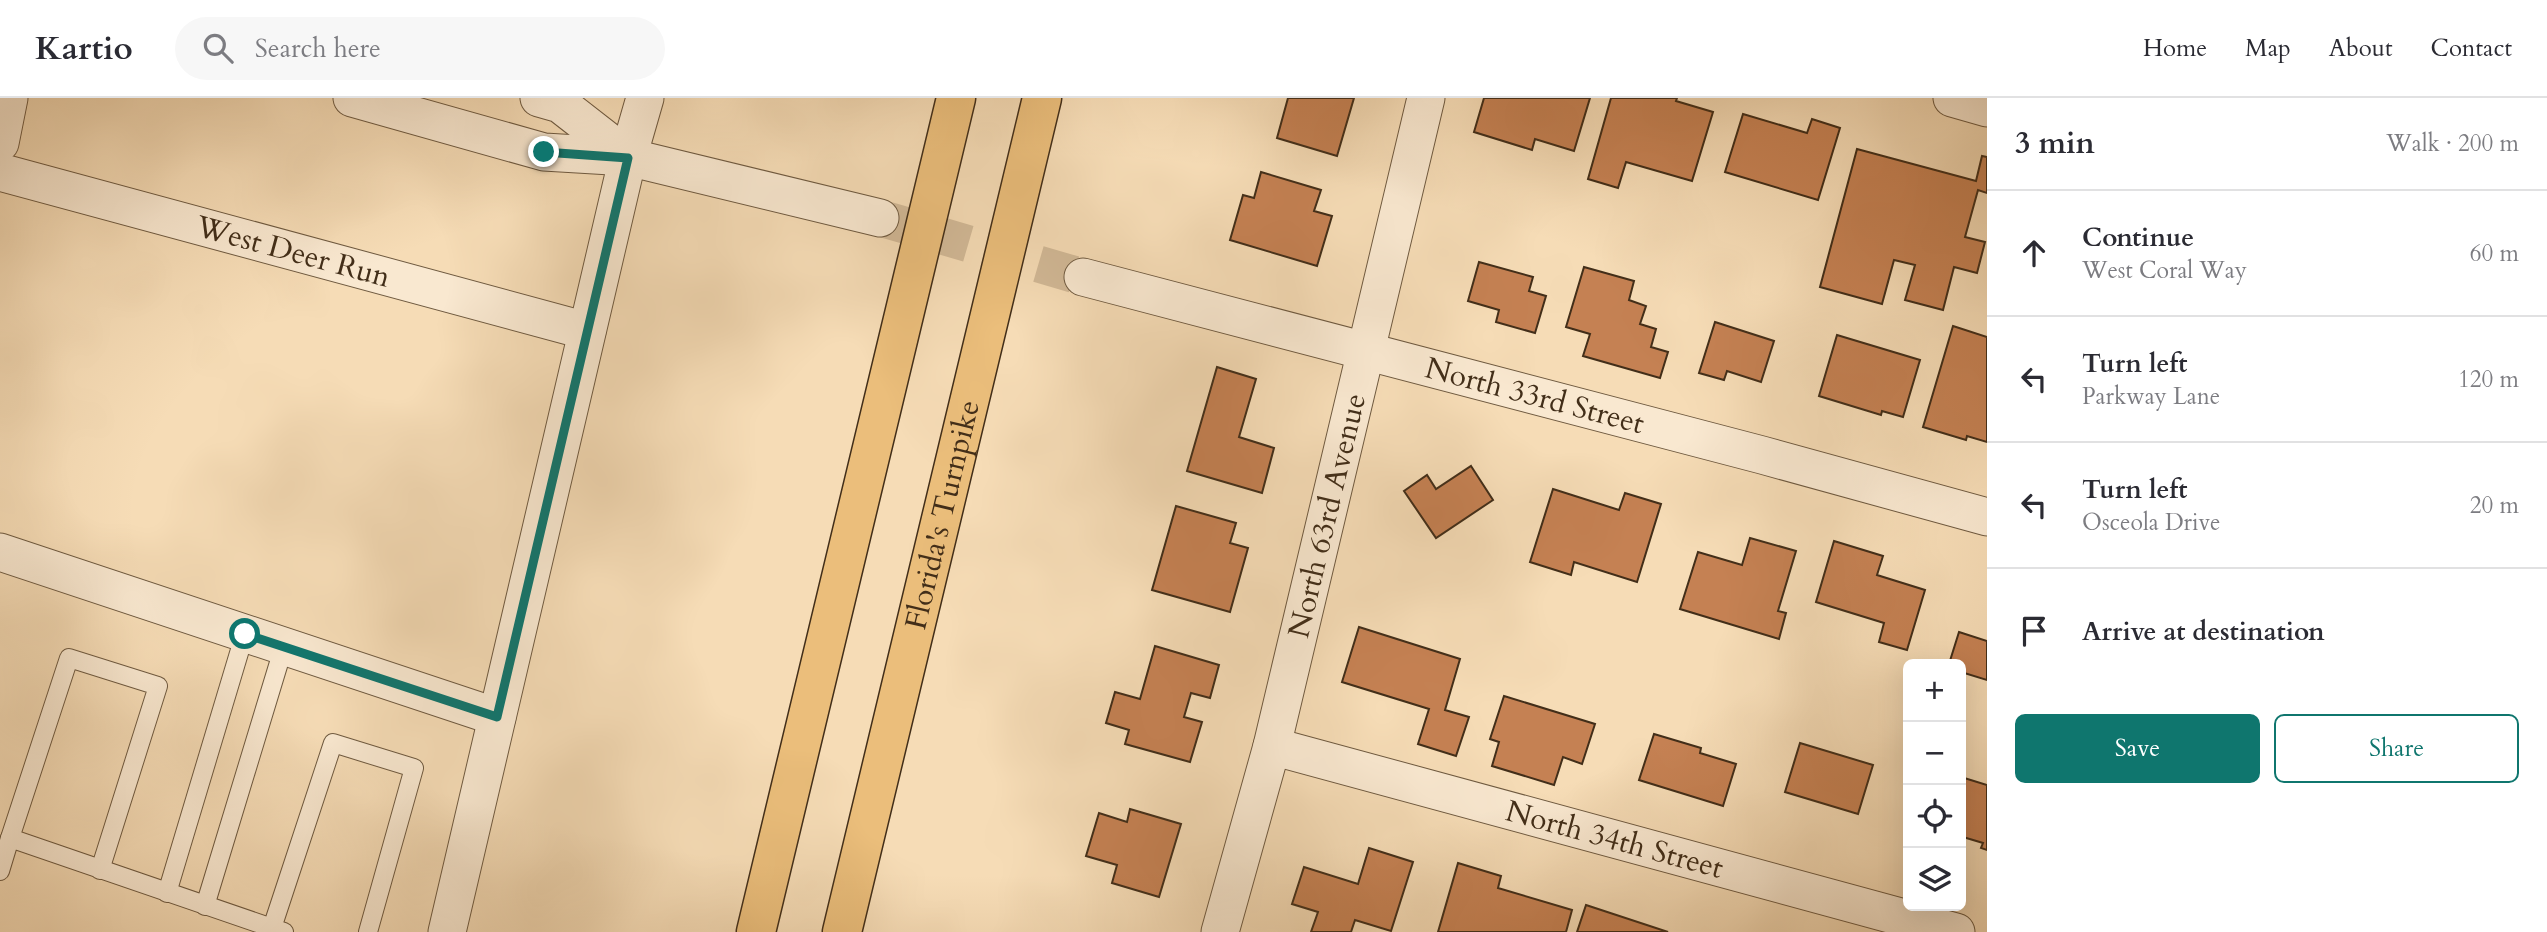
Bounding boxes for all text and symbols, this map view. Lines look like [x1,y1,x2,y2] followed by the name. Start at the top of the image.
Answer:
[175,17,665,80] search box
[35,26,133,71] text: Kartio
[199,29,237,67] icon: search
[255,31,381,66] text: Search here
[2143,32,2207,65] text: Home
[2245,32,2291,65] text: Map
[2329,32,2393,65] text: About
[2431,32,2512,65] text: Contact
[2015,123,2095,164] text: 3 min
[2386,128,2519,159] text: Walk · 200 m
[528,136,559,167] route end
[191,206,395,298] street label: West Deer Run
[2082,220,2194,255] text: Continue
[2015,234,2053,272] icon: ahead
[2470,238,2519,269] text: 60 m
[2082,255,2247,286] text: West Coral Way
[2082,346,2187,381] text: Turn left
[1421,348,1649,444] street label: North 33rd Street
[2015,360,2053,398] icon: left
[2458,364,2519,395] text: 120 m
[2082,381,2220,412] text: Parkway Lane
[1278,389,1376,642] street label: North 63rd Avenue
[895,396,990,634] street label: Florida's Turnpike
[2082,472,2187,507] text: Turn left
[2015,486,2053,524] icon: left
[2470,490,2519,521] text: 20 m
[2082,507,2221,538] text: Osceola Drive
[2015,612,2053,650] icon: arrive
[2082,614,2325,649] text: Arrive at destination
[229,618,260,649] route start
[1903,659,1966,911] map controls
[1903,659,1966,722] button: +
[2015,714,2260,783] button: Save
[2274,714,2519,783] button: Share
[1903,722,1966,785] button: −
[1903,785,1966,848] button: locate
[1501,790,1728,889] street label: North 34th Street
[1903,848,1966,911] button: layers

